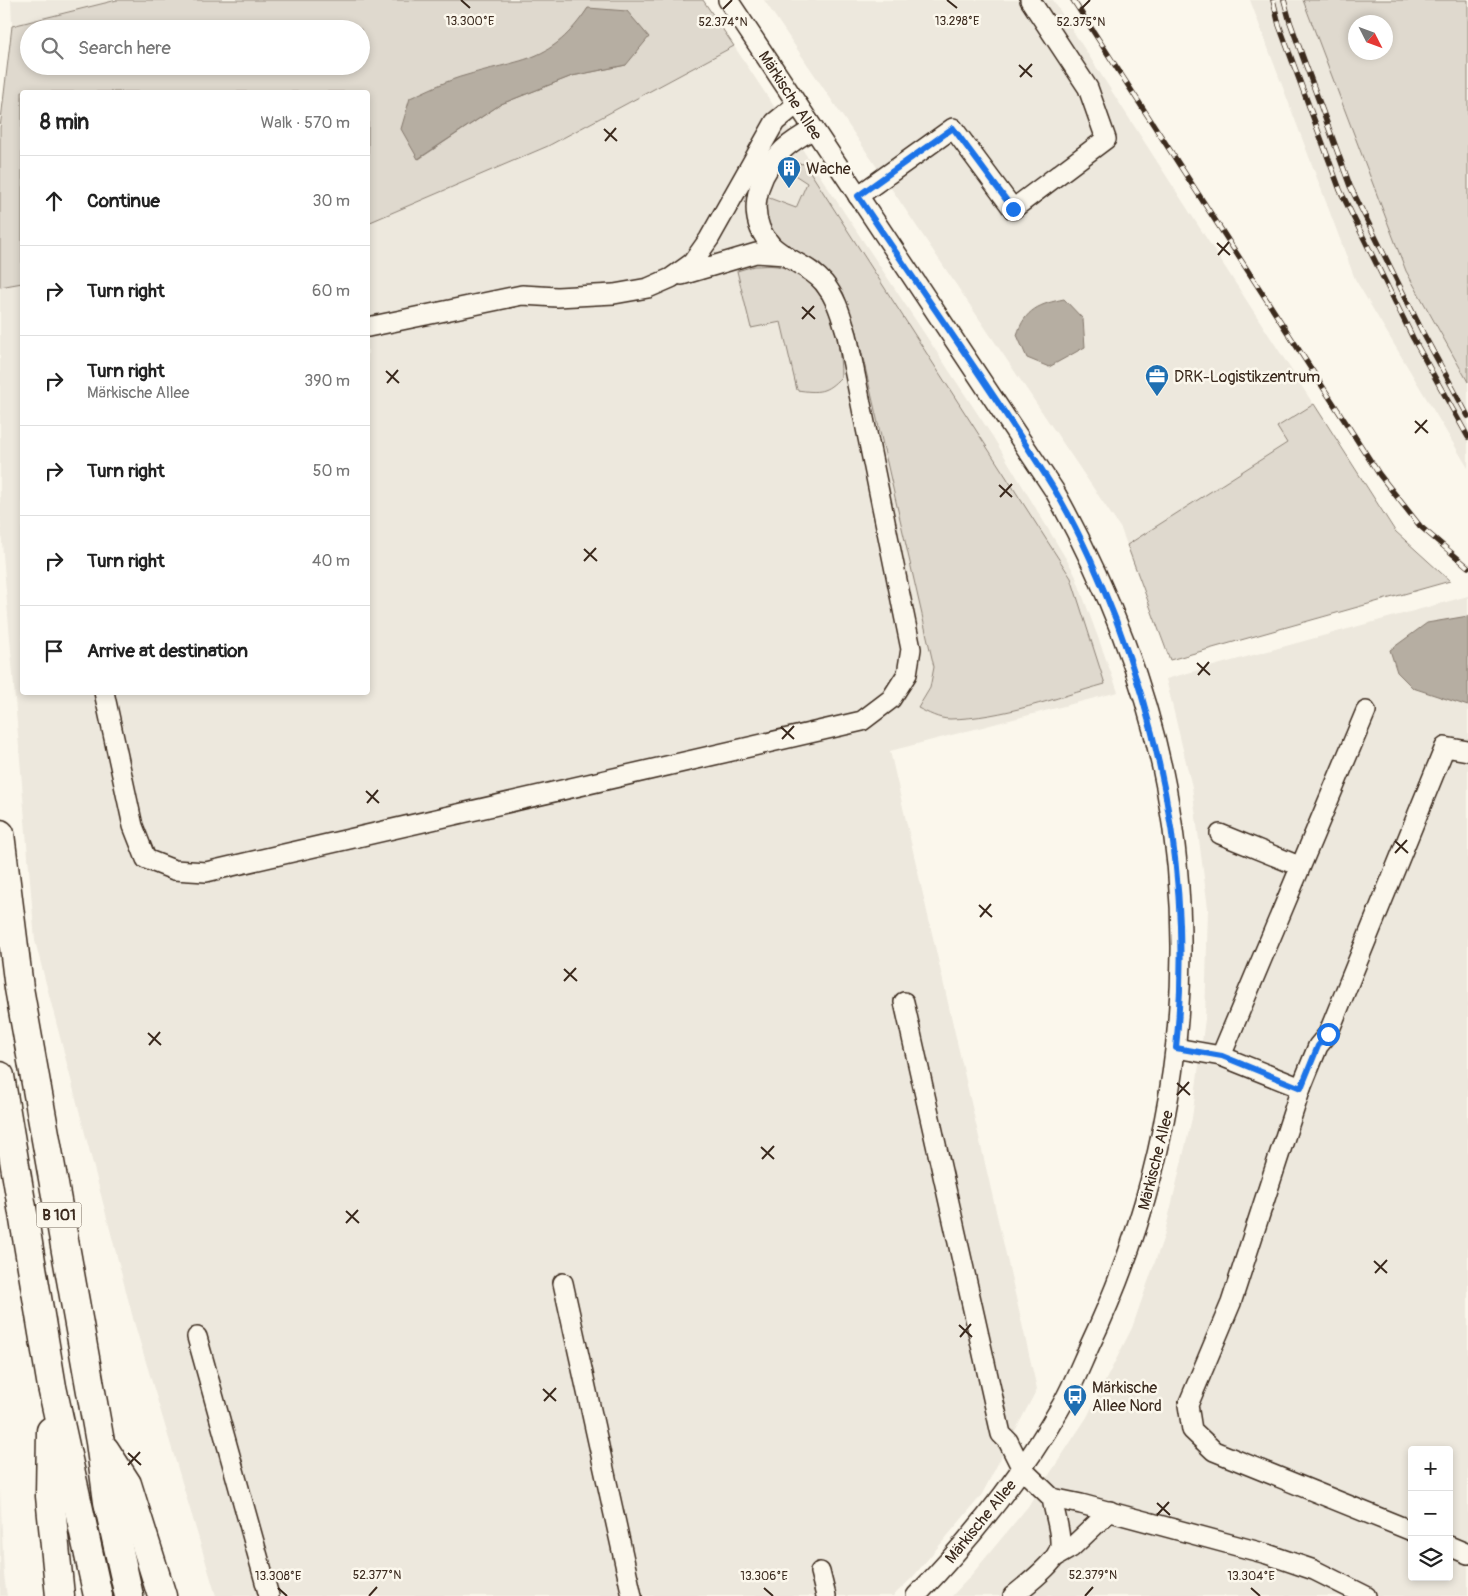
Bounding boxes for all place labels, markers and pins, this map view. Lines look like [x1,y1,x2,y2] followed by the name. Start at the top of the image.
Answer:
[776,155,802,189] building icon: Wache
[806,159,851,179] place label: Wache
[1144,363,1170,397] office icon: DRK-Logistikzentrum
[1174,367,1320,387] place label: DRK-Logistikzentrum
[1092,1378,1162,1416] place label: Märkische Allee Nord
[1062,1383,1088,1417] bus stop icon: Märkische Allee Nord

